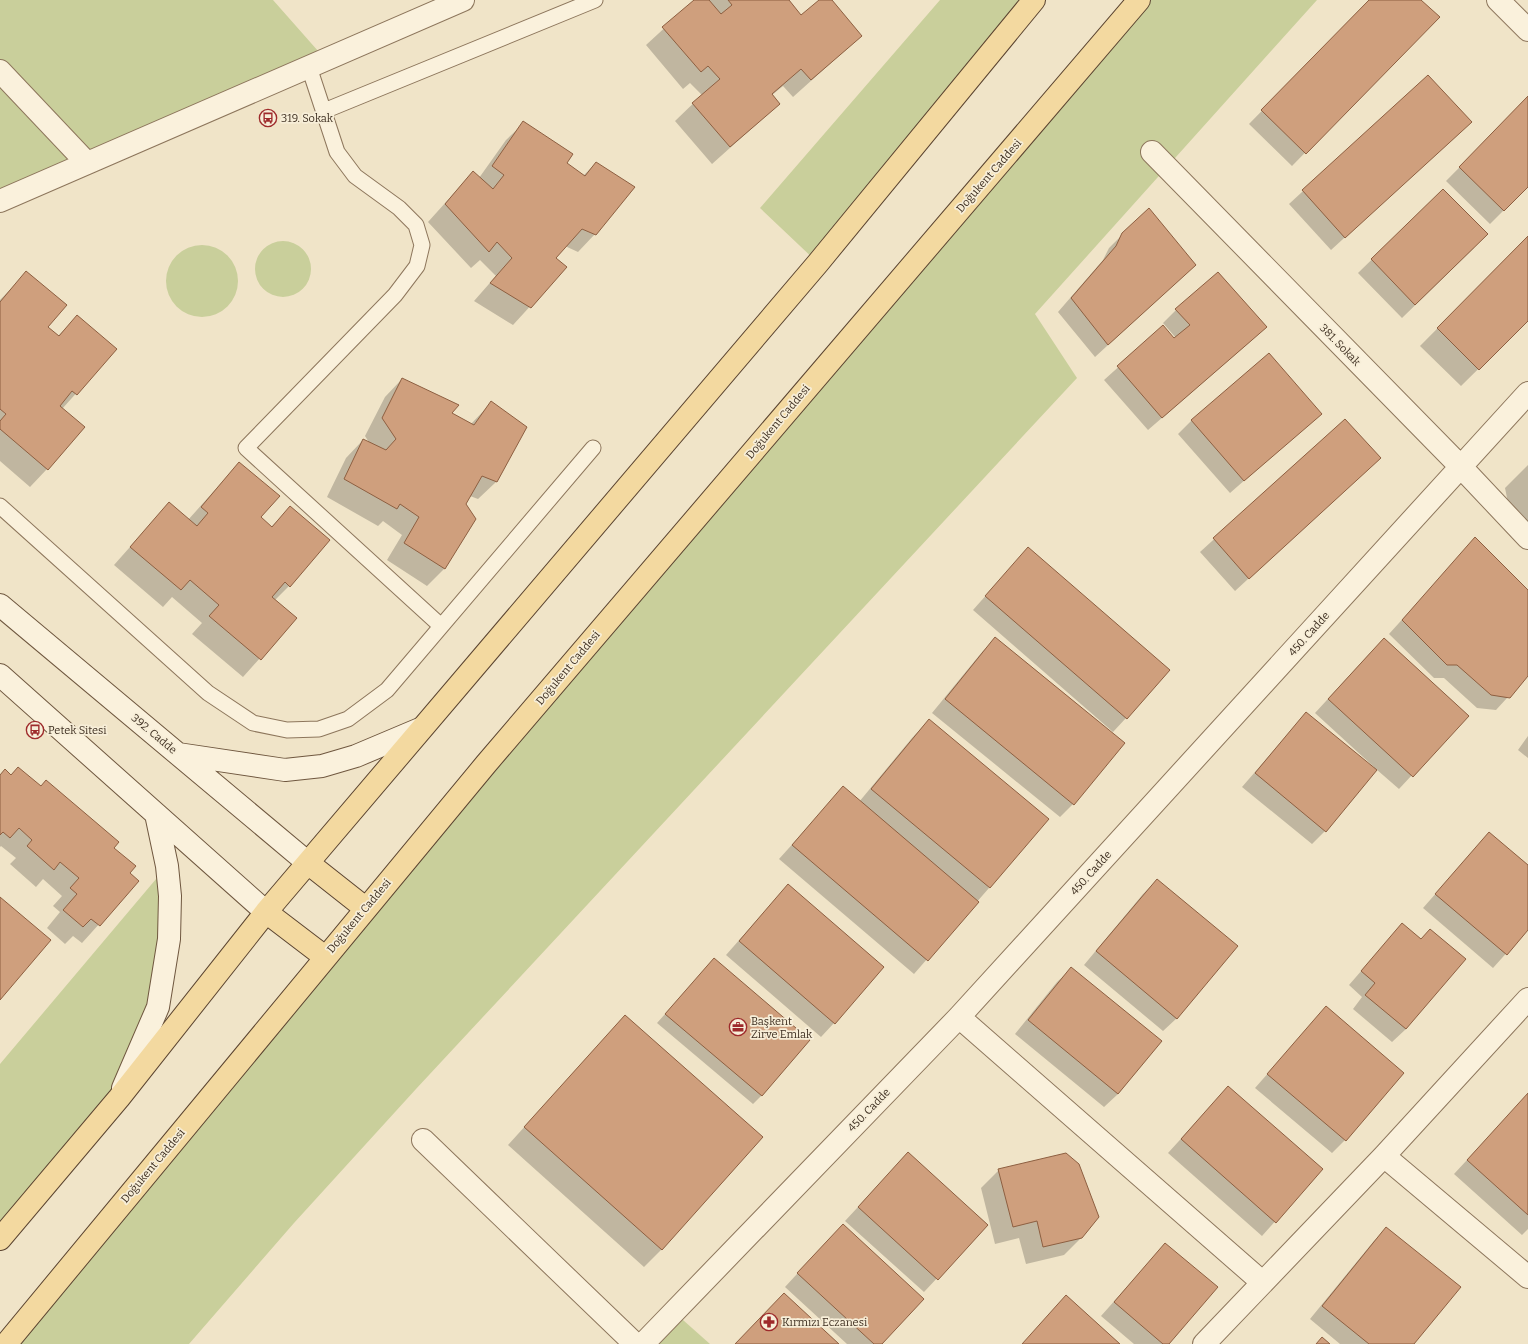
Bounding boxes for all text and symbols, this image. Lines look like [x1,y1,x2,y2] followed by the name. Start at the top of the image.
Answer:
[258,108,278,128] bus stop icon: 319. Sokak
[281,112,334,125] place label: 319. Sokak
[954,136,1025,215] street label: Doğukent Caddesi
[1317,321,1364,369] street label: 381. Sokak
[743,382,813,462] street label: Doğukent Caddesi
[1286,609,1332,659] street label: 450. Cadde
[533,628,603,708] street label: Doğukent Caddesi
[129,711,179,757] street label: 392. Cadde
[25,720,45,740] bus stop icon: Petek Sitesi
[48,724,107,737] place label: Petek Sitesi
[1068,848,1114,898] street label: 450. Cadde
[324,876,394,956] street label: Doğukent Caddesi
[751,1015,813,1041] place label: Başkent Zirve Emlak
[728,1017,748,1037] office icon: Başkent Zirve Emlak
[845,1086,893,1134] street label: 450. Cadde
[118,1126,188,1206] street label: Doğukent Caddesi
[759,1312,779,1332] pharmacy icon: Kırmızı Eczanesi
[782,1316,868,1329] place label: Kırmızı Eczanesi

